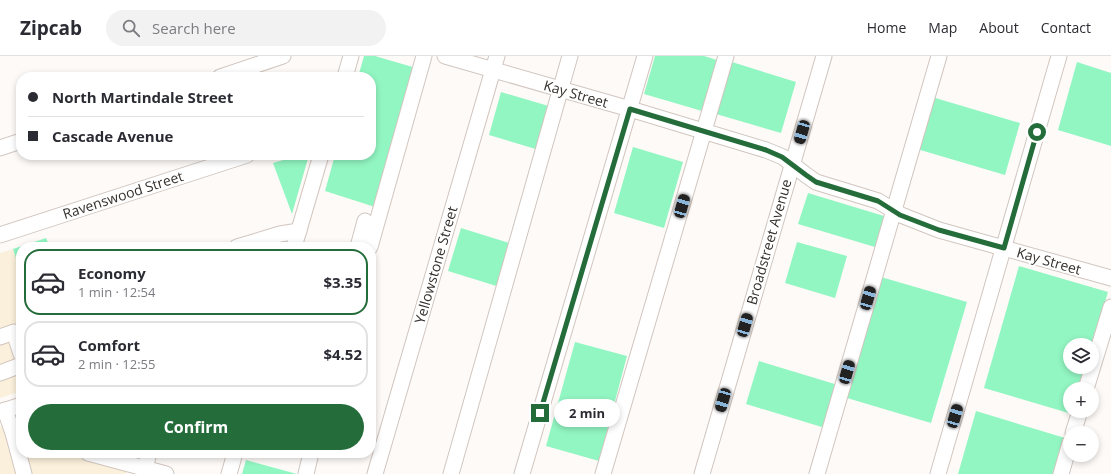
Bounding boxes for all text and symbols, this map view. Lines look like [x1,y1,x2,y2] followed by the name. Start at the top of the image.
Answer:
[106,10,386,46] search box
[20,15,82,41] text: Zipcab
[120,17,142,39] icon: search
[152,18,236,38] text: Search here
[867,18,906,37] text: Home
[928,18,957,37] text: Map
[979,18,1019,37] text: About
[1041,18,1091,37] text: Contact
[542,75,611,112] street label: Kay Street
[52,87,233,107] text: North Martindale Street
[793,119,811,145] car
[1028,123,1046,141] route start
[52,126,173,146] text: Cascade Avenue
[60,166,185,223] street label: Ravenswood Street
[741,177,796,307] street label: Broadstreet Avenue
[673,193,691,219] car
[410,204,461,326] street label: Yellowstone Street
[1015,242,1084,279] street label: Kay Street
[78,263,146,283] text: Economy
[30,264,66,300] icon: car
[323,272,362,292] text: $3.35
[78,283,155,301] text: 1 min · 12:54
[859,285,877,311] car
[736,312,754,338] car
[78,335,140,355] text: Comfort
[30,336,66,372] icon: car
[1063,338,1099,462] map controls
[1063,338,1099,374] button: layers
[323,344,362,364] text: $4.52
[78,355,155,373] text: 2 min · 12:55
[838,359,856,385] car
[1063,382,1099,418] button: +
[714,387,732,413] car
[554,399,620,427] callout: 2 min
[946,403,964,429] car
[28,404,364,450] button: Confirm
[531,404,549,422] route end
[569,404,605,422] text: 2 min
[1063,426,1099,462] button: −

